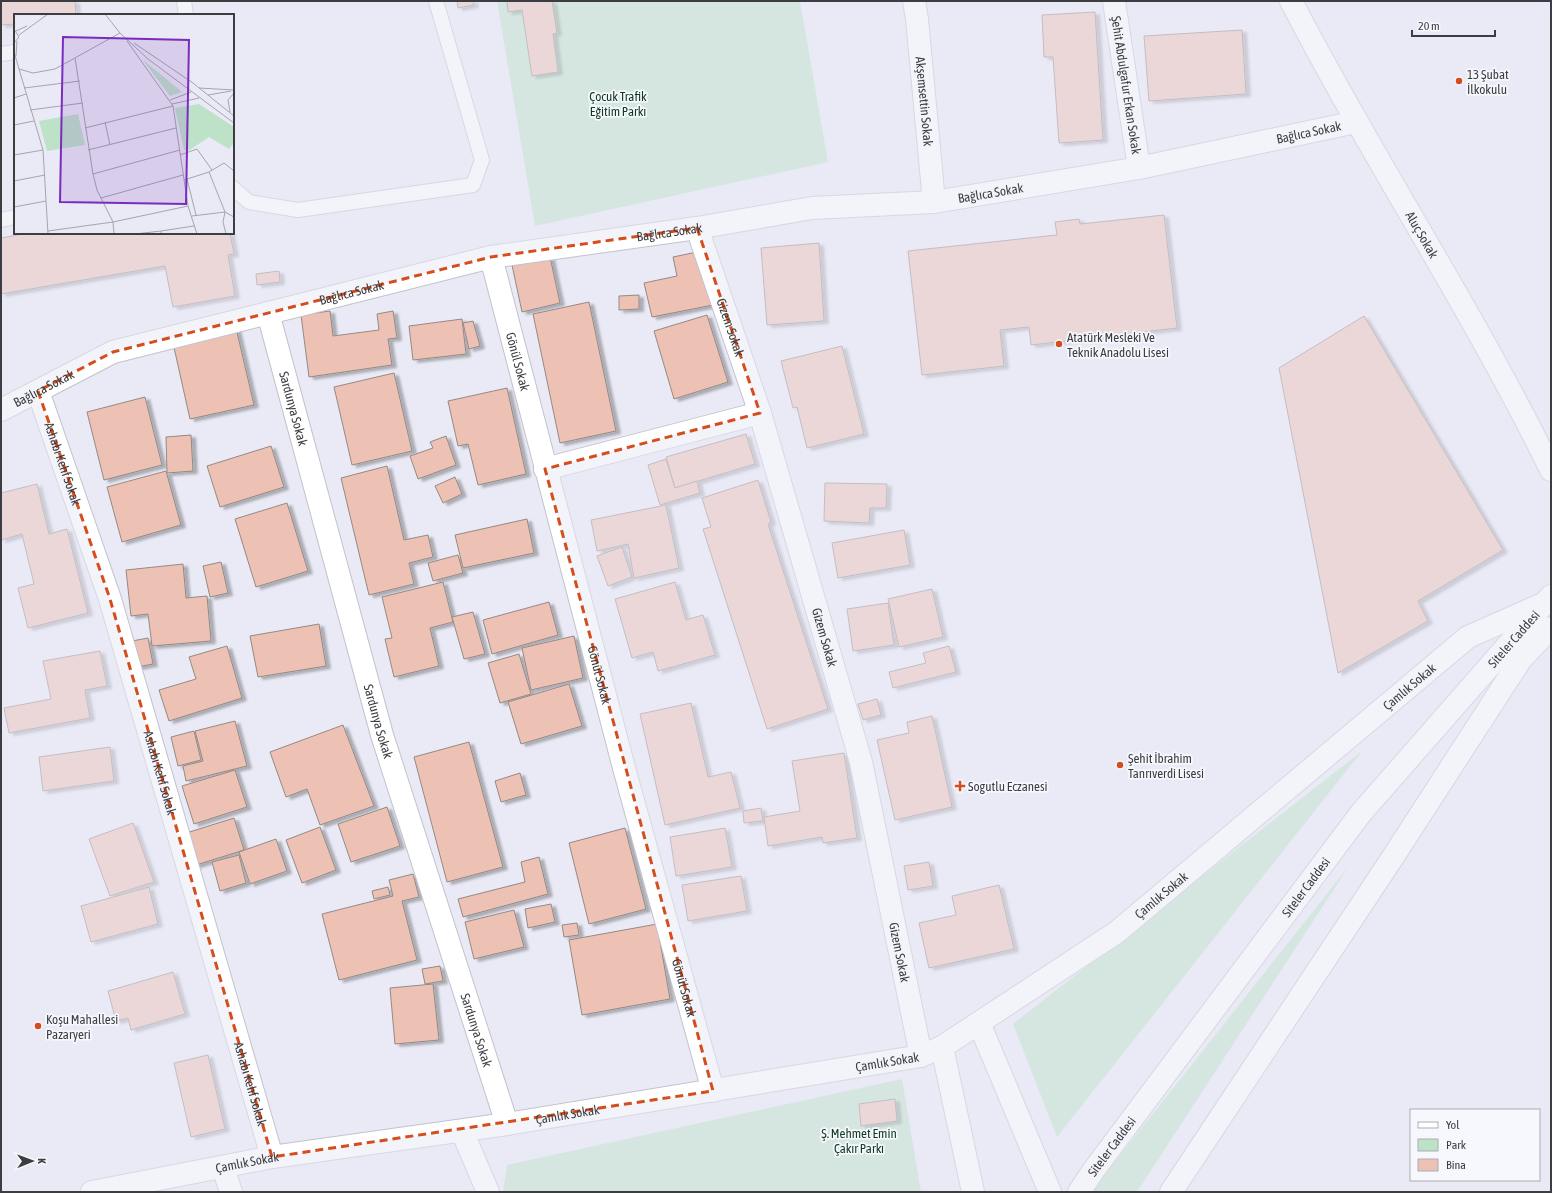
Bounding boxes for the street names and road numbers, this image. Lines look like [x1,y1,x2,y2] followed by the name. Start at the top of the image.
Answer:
[1108,15,1144,156] street label: Şehit Abdulgafur Erkan Sokak
[913,56,936,147] street label: Akşemsettin Sokak
[1275,118,1343,147] street label: Bağlıca Sokak
[957,180,1025,206] street label: Bağlıca Sokak
[1402,209,1441,261] street label: Aluç Sokak
[636,220,704,244] street label: Bağlıca Sokak
[318,277,386,308] street label: Bağlıca Sokak
[714,296,747,359] street label: Gizem Sokak
[503,331,533,393] street label: Gönül Sokak
[11,366,77,410] street label: Bağlıca Sokak
[276,370,311,448] street label: Sardunya Sokak
[41,420,84,508] street label: Ashabı Kehf Sokak
[809,606,840,669] street label: Gizem Sokak
[1485,608,1543,671] street label: Siteler Caddesi
[585,644,614,706] street label: Gönül Sokak
[1380,660,1439,713] street label: Çamlık Sokak
[361,683,396,761] street label: Sardunya Sokak
[141,729,179,817] street label: Ashabı Kehf Sokak
[1279,855,1333,920] street label: Siteler Caddesi
[1132,869,1191,922] street label: Çamlık Sokak
[886,921,913,984] street label: Gizem Sokak
[669,957,699,1019] street label: Gönül Sokak
[458,992,495,1069] street label: Sardunya Sokak
[231,1040,270,1128] street label: Ashabı Kehf Sokak
[854,1049,921,1075] street label: Çamlık Sokak
[535,1102,601,1127] street label: Çamlık Sokak
[1085,1114,1139,1179] street label: Siteler Caddesi
[214,1149,280,1176] street label: Çamlık Sokak

